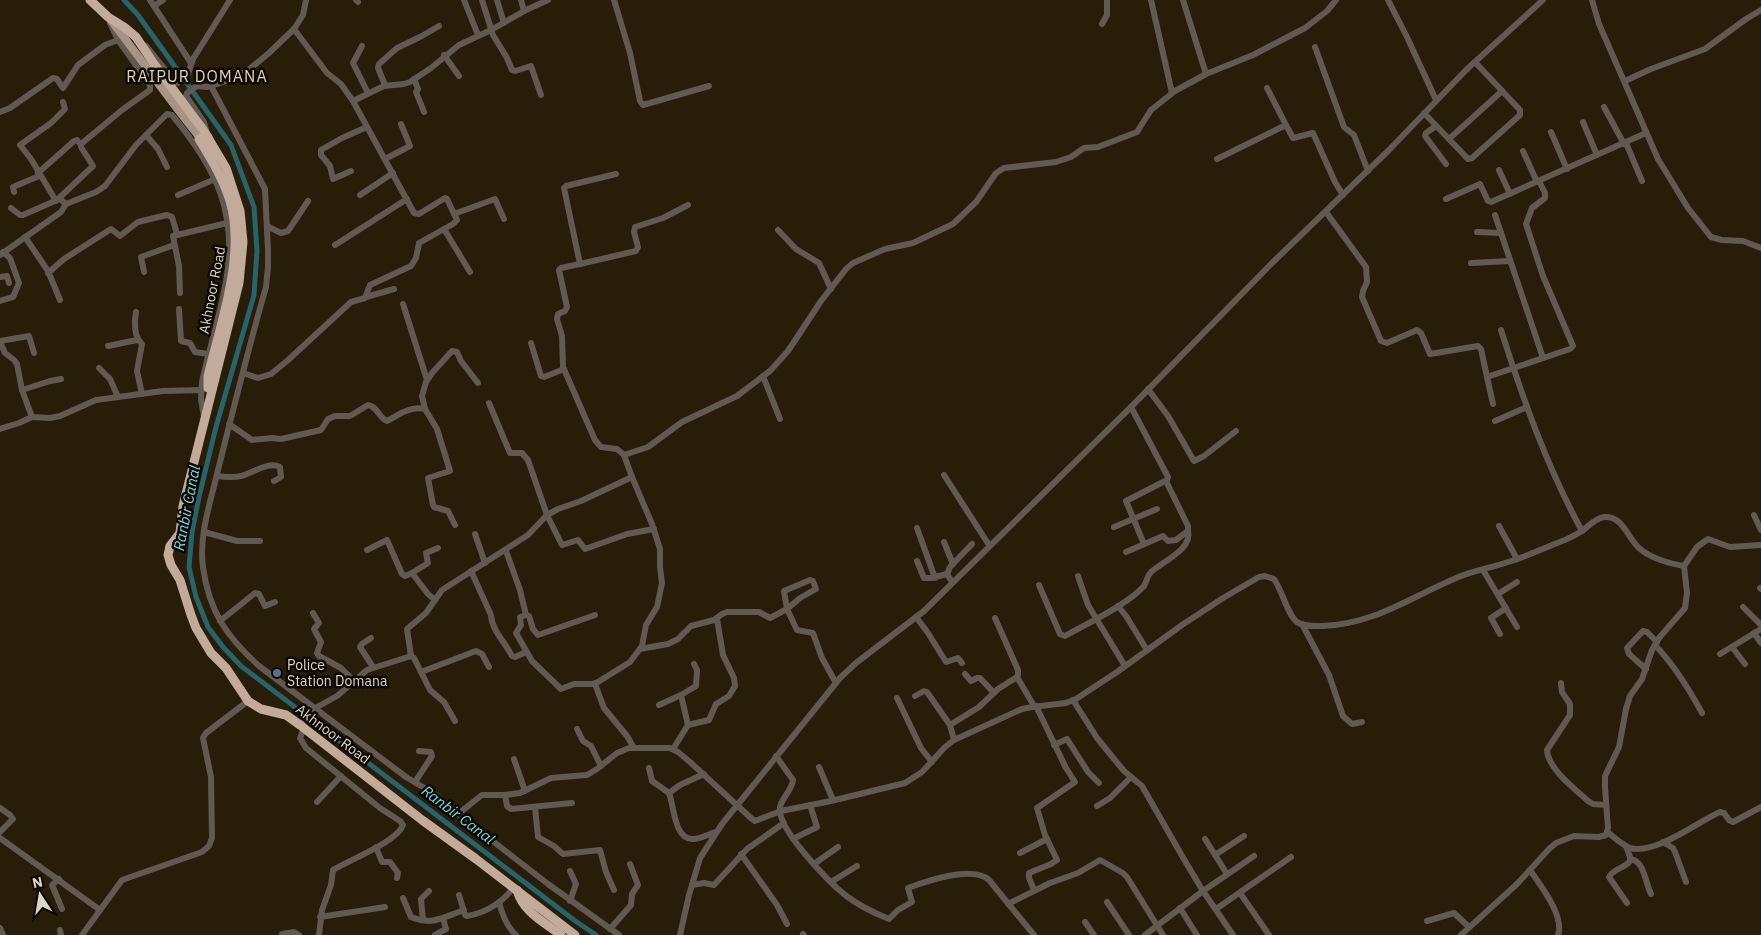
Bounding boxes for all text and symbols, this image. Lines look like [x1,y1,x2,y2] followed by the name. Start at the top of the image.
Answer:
[126,66,268,86] district label: RAIPUR DOMANA
[195,245,229,335] street label: Akhnoor Road
[169,464,204,552] water label: Ranbir Canal
[287,656,388,690] place label: Police Station Domana
[271,667,283,679] marker: Police Station Domana
[292,700,374,768] street label: Akhnoor Road
[418,781,499,848] water label: Ranbir Canal
[15,870,65,920] north arrow
[30,872,44,892] text: N

